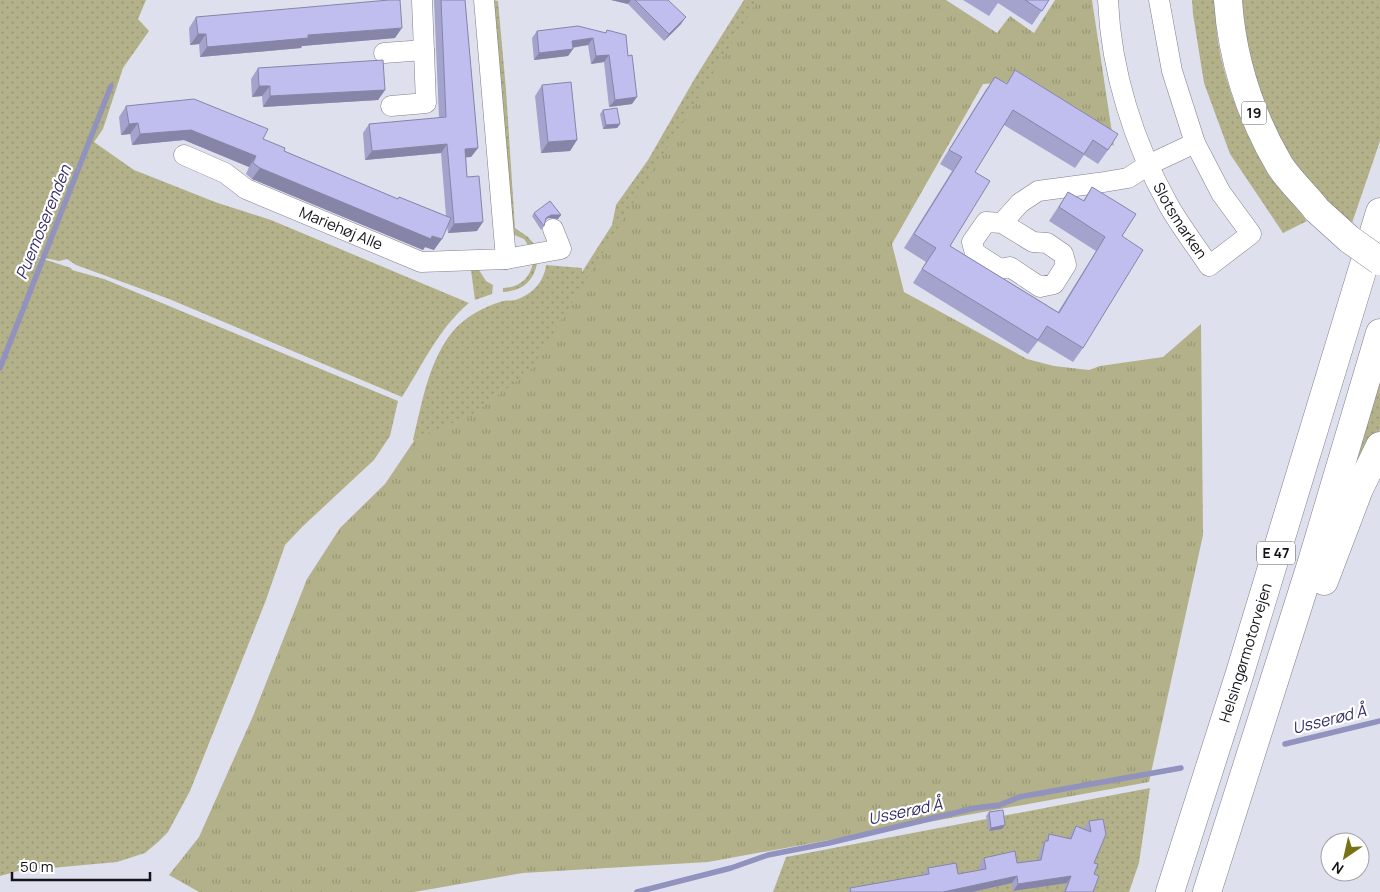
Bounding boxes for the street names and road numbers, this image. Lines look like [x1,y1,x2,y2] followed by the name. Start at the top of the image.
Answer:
[1242,102,1266,125] road number: 19
[1148,179,1212,263] street label: Slotsmarken
[296,201,386,255] street label: Mariehøj Alle
[1257,542,1295,564] road number: E 47
[1214,580,1277,725] street label: Helsingørmotorvejen

